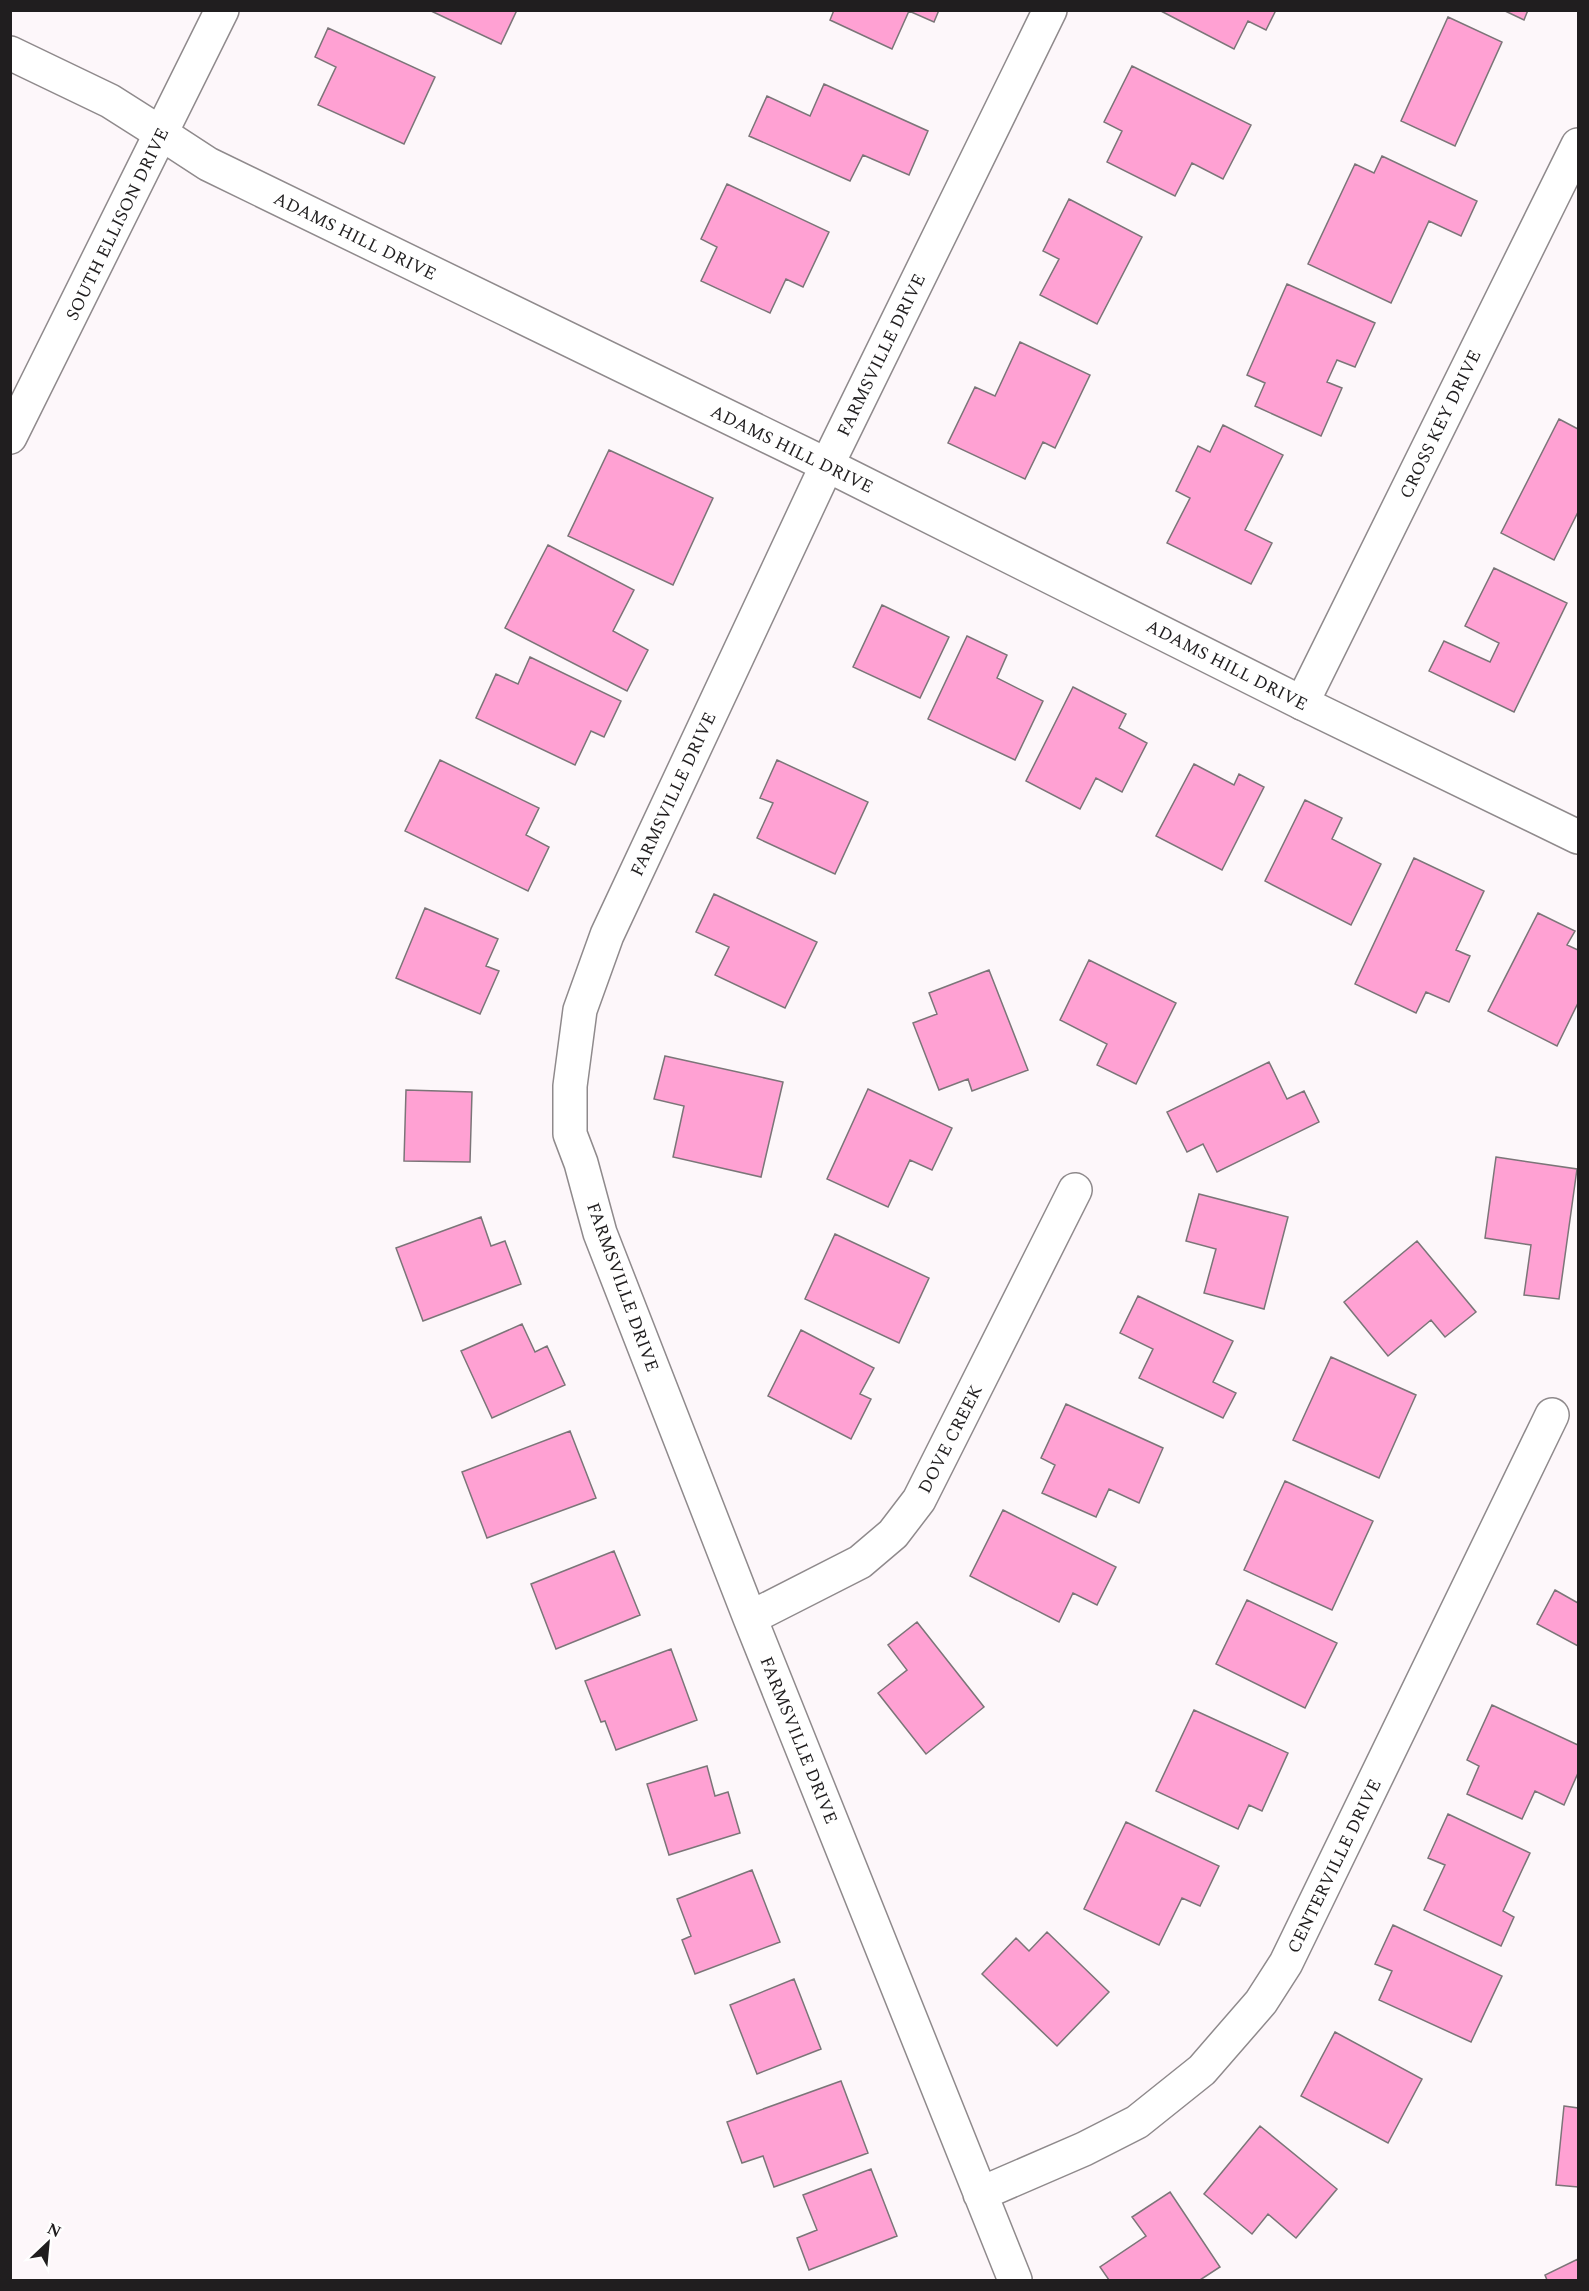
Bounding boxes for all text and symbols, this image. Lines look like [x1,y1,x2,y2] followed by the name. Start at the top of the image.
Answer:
[59,123,176,325] street label: SOUTH ELLISON DRIVE
[269,185,441,288] street label: ADAMS HILL DRIVE
[830,269,933,441] street label: FARMSVILLE DRIVE
[1393,345,1488,503] street label: CROSS KEY DRIVE
[706,398,878,501] street label: ADAMS HILL DRIVE
[1141,613,1312,718] street label: ADAMS HILL DRIVE
[623,708,723,881] street label: FARMSVILLE DRIVE
[579,1199,666,1376] street label: FARMSVILLE DRIVE
[911,1380,990,1498] street label: DOVE CREEK
[753,1652,844,1828] street label: FARMSVILLE DRIVE
[1280,1774,1389,1958] street label: CENTERVILLE DRIVE
[18,2213,78,2273] north arrow
[43,2217,65,2244] text: N

